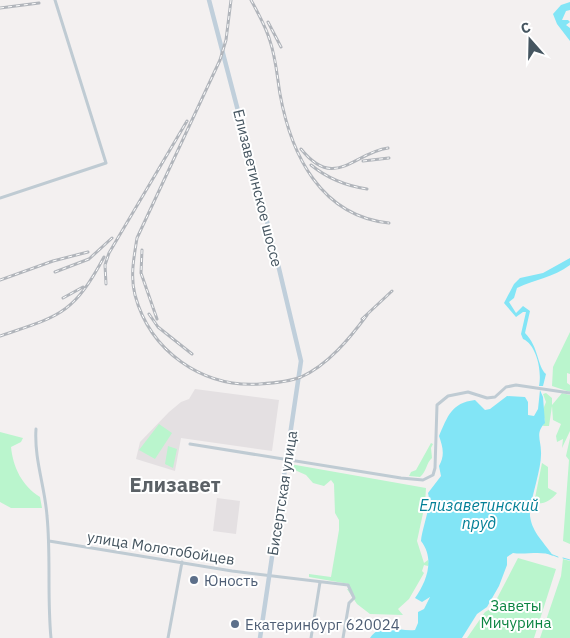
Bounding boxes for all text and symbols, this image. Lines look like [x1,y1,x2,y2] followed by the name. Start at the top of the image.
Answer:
[505,15,555,65] north arrow
[518,18,533,38] text: С
[229,107,287,269] street label: Елизаветинское шоссе
[263,429,301,557] street label: Бисертская улица
[129,471,221,498] district label: Елизавет
[419,495,539,533] water label: Елизаветинский пруд
[86,527,236,569] street label: улица Молотобойцев
[204,571,258,590] place label: Юность
[188,574,200,586] marker: Юность
[481,596,551,632] park label: Заветы Мичурина
[245,615,400,634] place label: Екатеринбург 620024
[229,618,241,630] marker: Екатеринбург 620024

